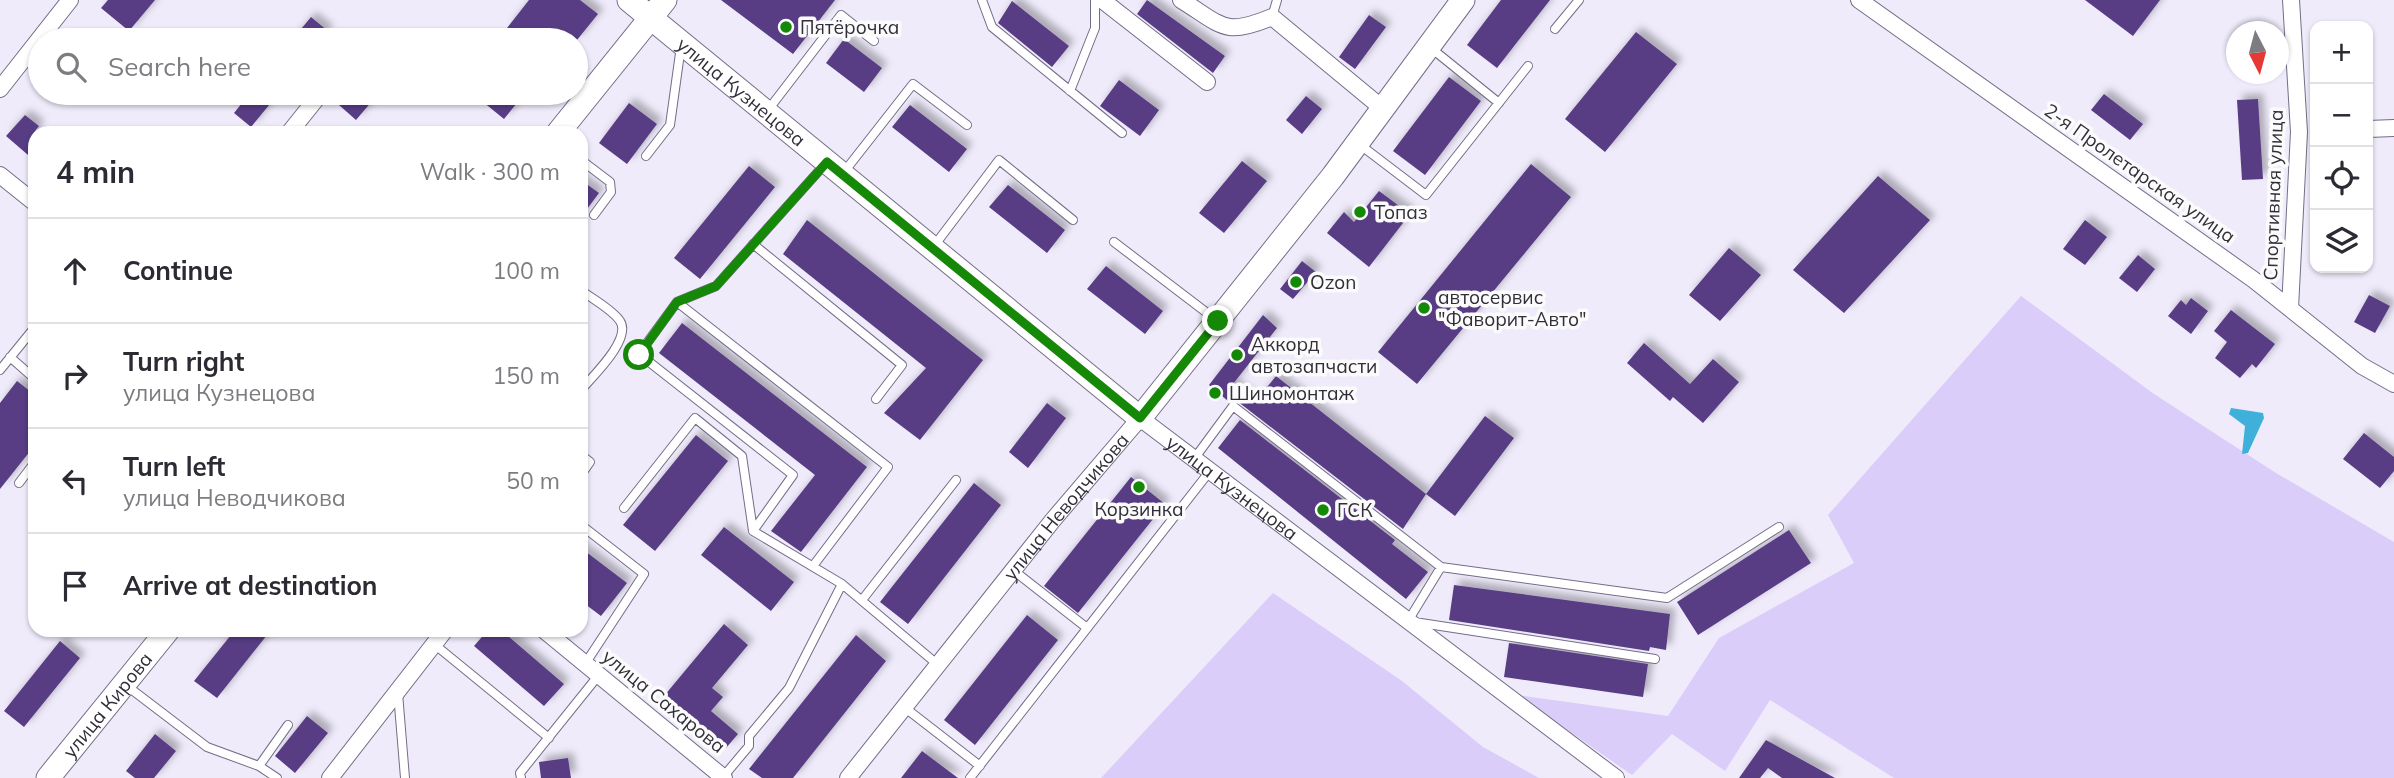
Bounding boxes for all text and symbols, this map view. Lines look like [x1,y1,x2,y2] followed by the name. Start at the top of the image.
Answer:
[800,15,899,39] place label: Пятёрочка
[778,19,794,35] marker: Пятёрочка
[2226,21,2289,84] north arrow
[2310,21,2373,273] map controls
[2310,21,2373,84] button: +
[28,28,588,105] search box
[672,32,810,151] street label: улица Кузнецова
[52,48,90,86] icon: search
[108,50,251,83] text: Search here
[2310,84,2373,147] button: −
[2040,98,2240,248] street label: 2-я Пролетарская улица
[2258,109,2288,281] street label: Спортивная улица
[2310,147,2373,210] button: locate
[56,153,135,191] text: 4 min
[420,157,560,186] text: Walk · 300 m
[1374,200,1428,224] place label: Топаз
[1352,204,1368,220] marker: Топаз
[2310,210,2373,273] button: layers
[56,252,94,290] icon: ahead
[123,254,233,287] text: Continue
[492,256,560,285] text: 100 m
[1310,270,1356,294] place label: Ozon
[1288,274,1304,290] marker: Ozon
[1438,285,1586,331] place label: автосервис "Фаворит-Авто"
[1416,300,1432,316] marker: автосервис "Фаворит-Авто"
[1202,305,1233,336] route end
[1251,332,1377,378] place label: Аккорд автозапчасти
[623,339,654,370] route start
[123,345,244,378] text: Turn right
[1229,347,1245,363] marker: Аккорд автозапчасти
[56,357,94,395] icon: right
[492,361,560,390] text: 150 m
[123,378,315,407] text: улица Кузнецова
[1229,381,1355,405] place label: Шиномонтаж
[1207,385,1223,401] marker: Шиномонтаж
[998,428,1134,585] street label: улица Неводчикова
[1161,430,1303,545] street label: улица Кузнецова
[123,450,225,483] text: Turn left
[56,462,94,500] icon: left
[506,466,560,495] text: 50 m
[1131,479,1147,495] marker: Корзинка
[123,483,346,512] text: улица Неводчикова
[1094,497,1184,521] place label: Корзинка
[1337,498,1373,522] place label: ГСК
[1315,502,1331,518] marker: ГСК
[56,567,94,605] icon: arrive
[123,569,378,602] text: Arrive at destination
[598,644,730,758] street label: улица Сахарова
[57,647,157,763] street label: улица Кирова

